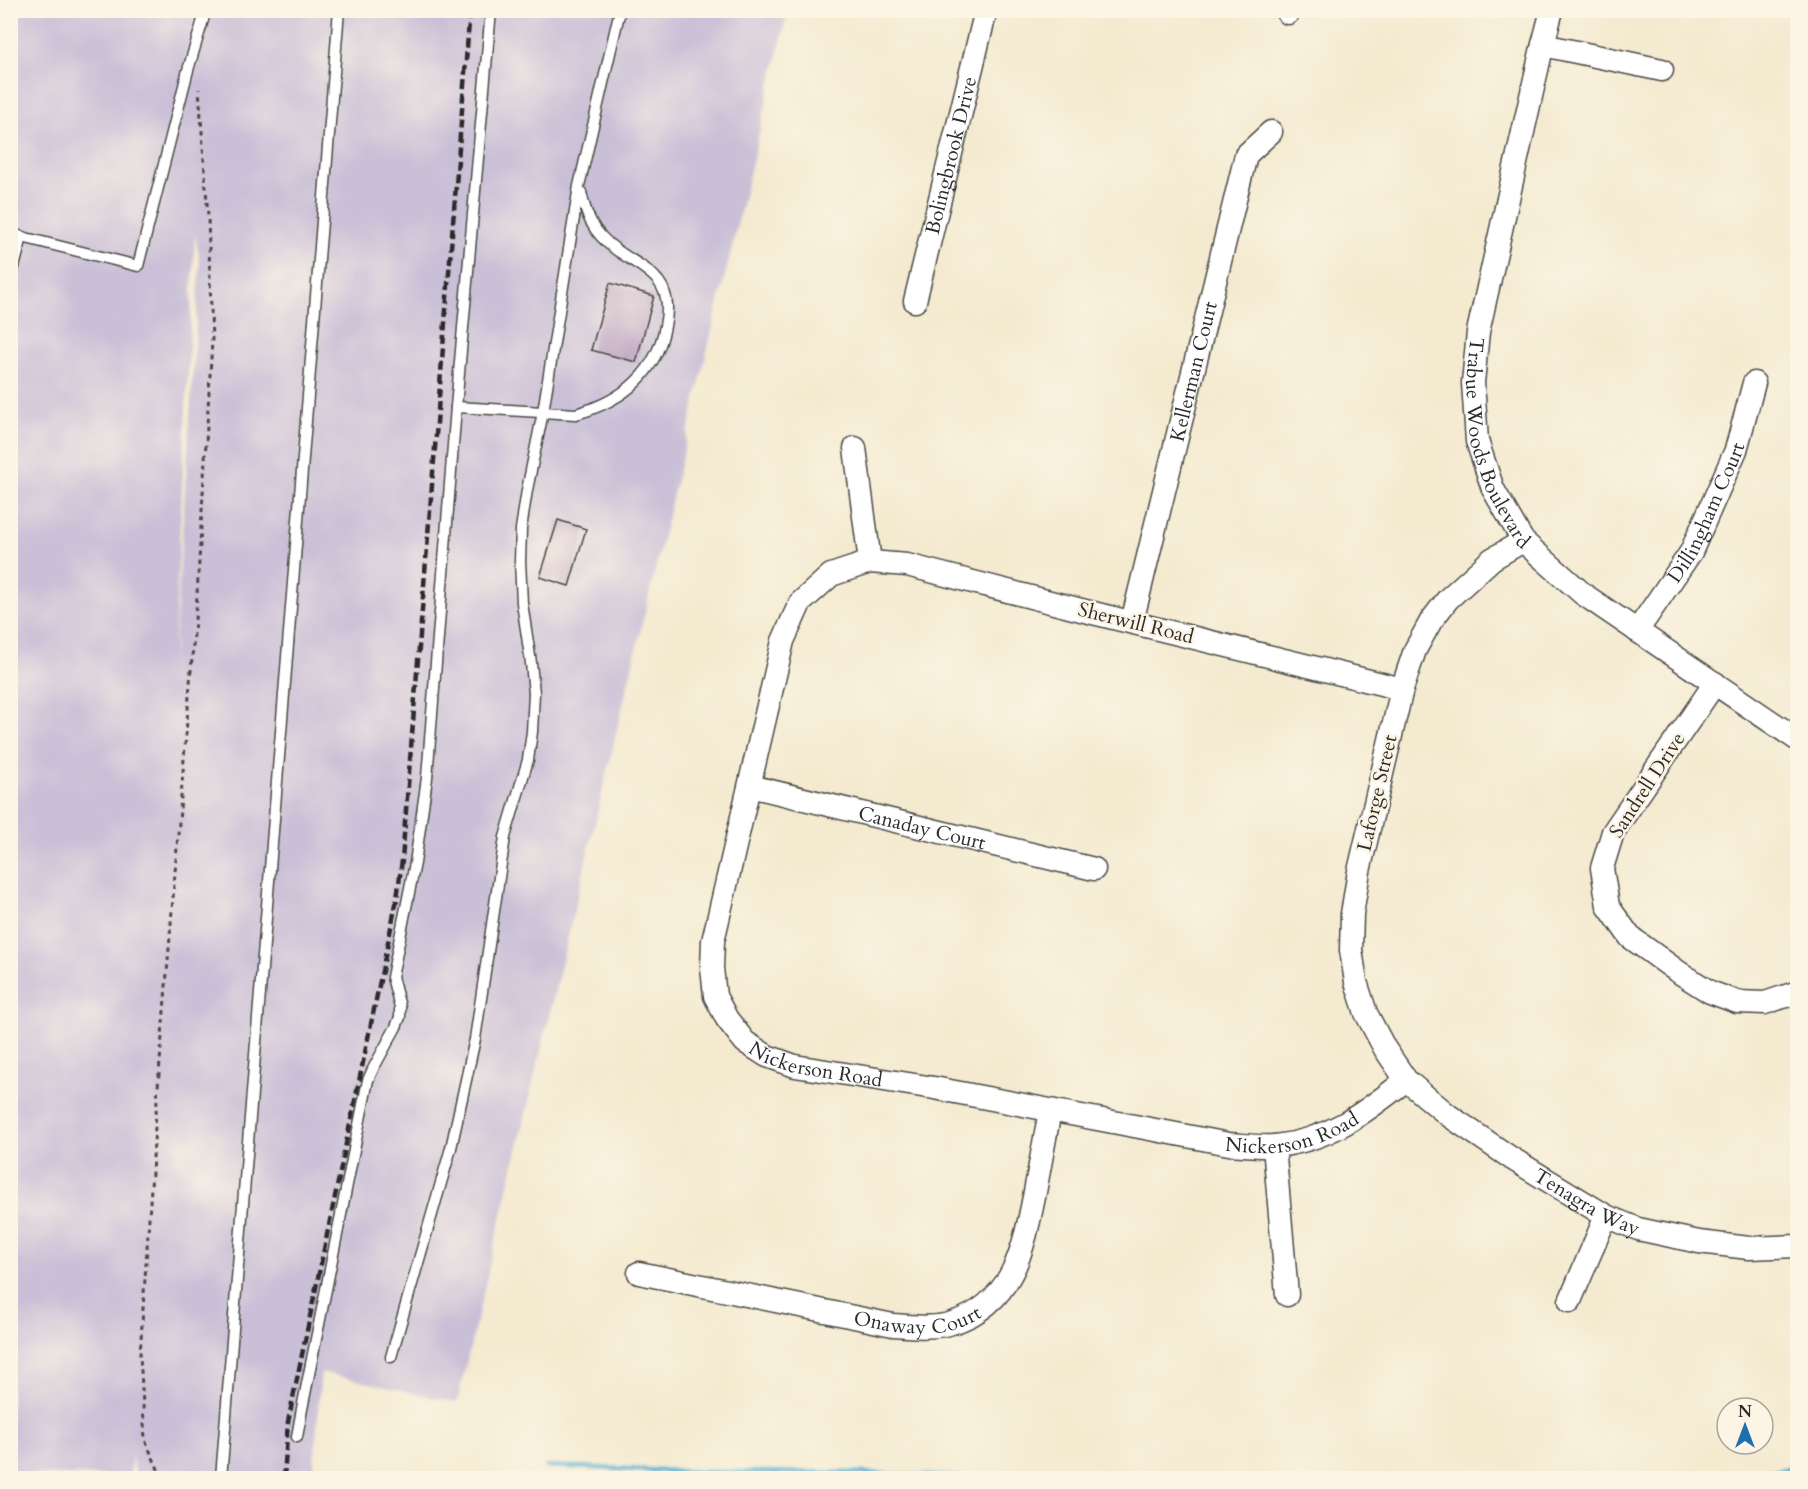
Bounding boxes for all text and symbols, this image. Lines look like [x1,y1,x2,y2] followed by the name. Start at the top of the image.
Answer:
[918,73,983,237] street label: Bolingbrook Drive
[1163,298,1223,444] street label: Kellerman Court
[1459,336,1536,555] street label: Trabue Woods Boulevard
[1661,439,1751,588] street label: Dillingham Court
[1075,596,1197,651] street label: Sherwill Road
[1603,727,1691,843] street label: Sandrell Drive
[1350,731,1404,854] street label: Laforge Street
[856,799,989,856] street label: Canaday Court
[744,1034,885,1093] street label: Nickerson Road
[1224,1105,1364,1160] street label: Nickerson Road
[1529,1162,1644,1242] street label: Tenagra Way
[851,1299,987,1340] street label: Onaway Court
[1715,1396,1775,1456] north arrow
[1738,1401,1752,1423] text: N

